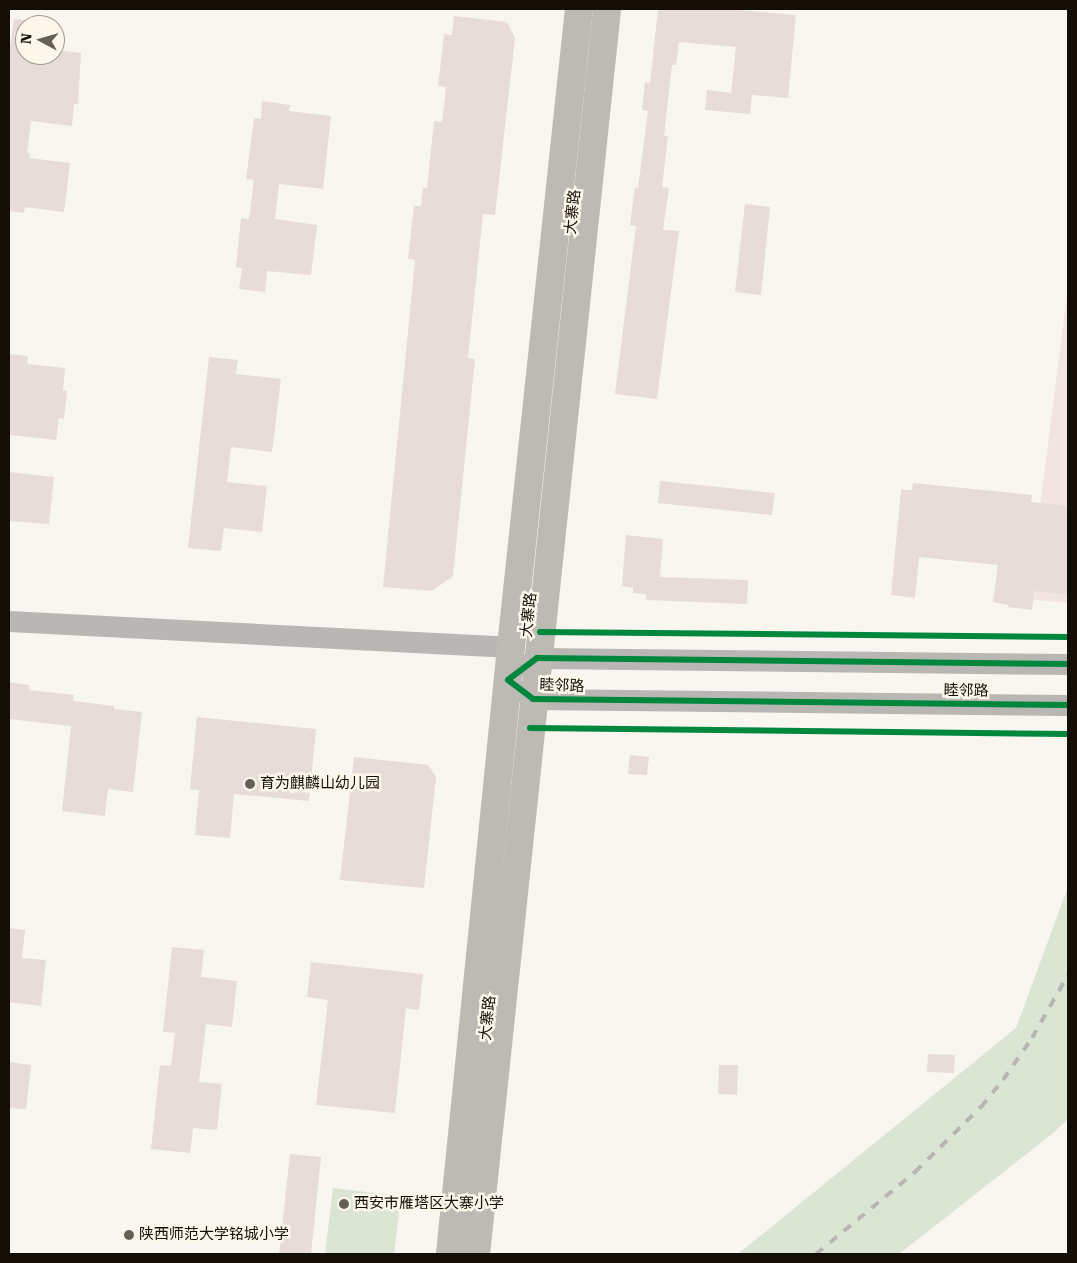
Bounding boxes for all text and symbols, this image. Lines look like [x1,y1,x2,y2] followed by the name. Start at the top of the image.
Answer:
[15,15,65,65] north arrow
[18,32,35,45] text: N
[562,189,584,235] street label: 大寨路
[518,592,540,638] street label: 大寨路
[539,676,585,696] street label: 睦邻路
[943,682,989,700] street label: 睦邻路
[260,775,380,793] place label: 育为麒麟山幼儿园
[244,778,256,790] marker: 育为麒麟山幼儿园
[477,995,499,1041] street label: 大寨路
[354,1195,504,1213] place label: 西安市雁塔区大寨小学
[338,1198,350,1210] marker: 西安市雁塔区大寨小学
[139,1226,289,1244] place label: 陕西师范大学铭城小学
[123,1229,135,1241] marker: 陕西师范大学铭城小学

